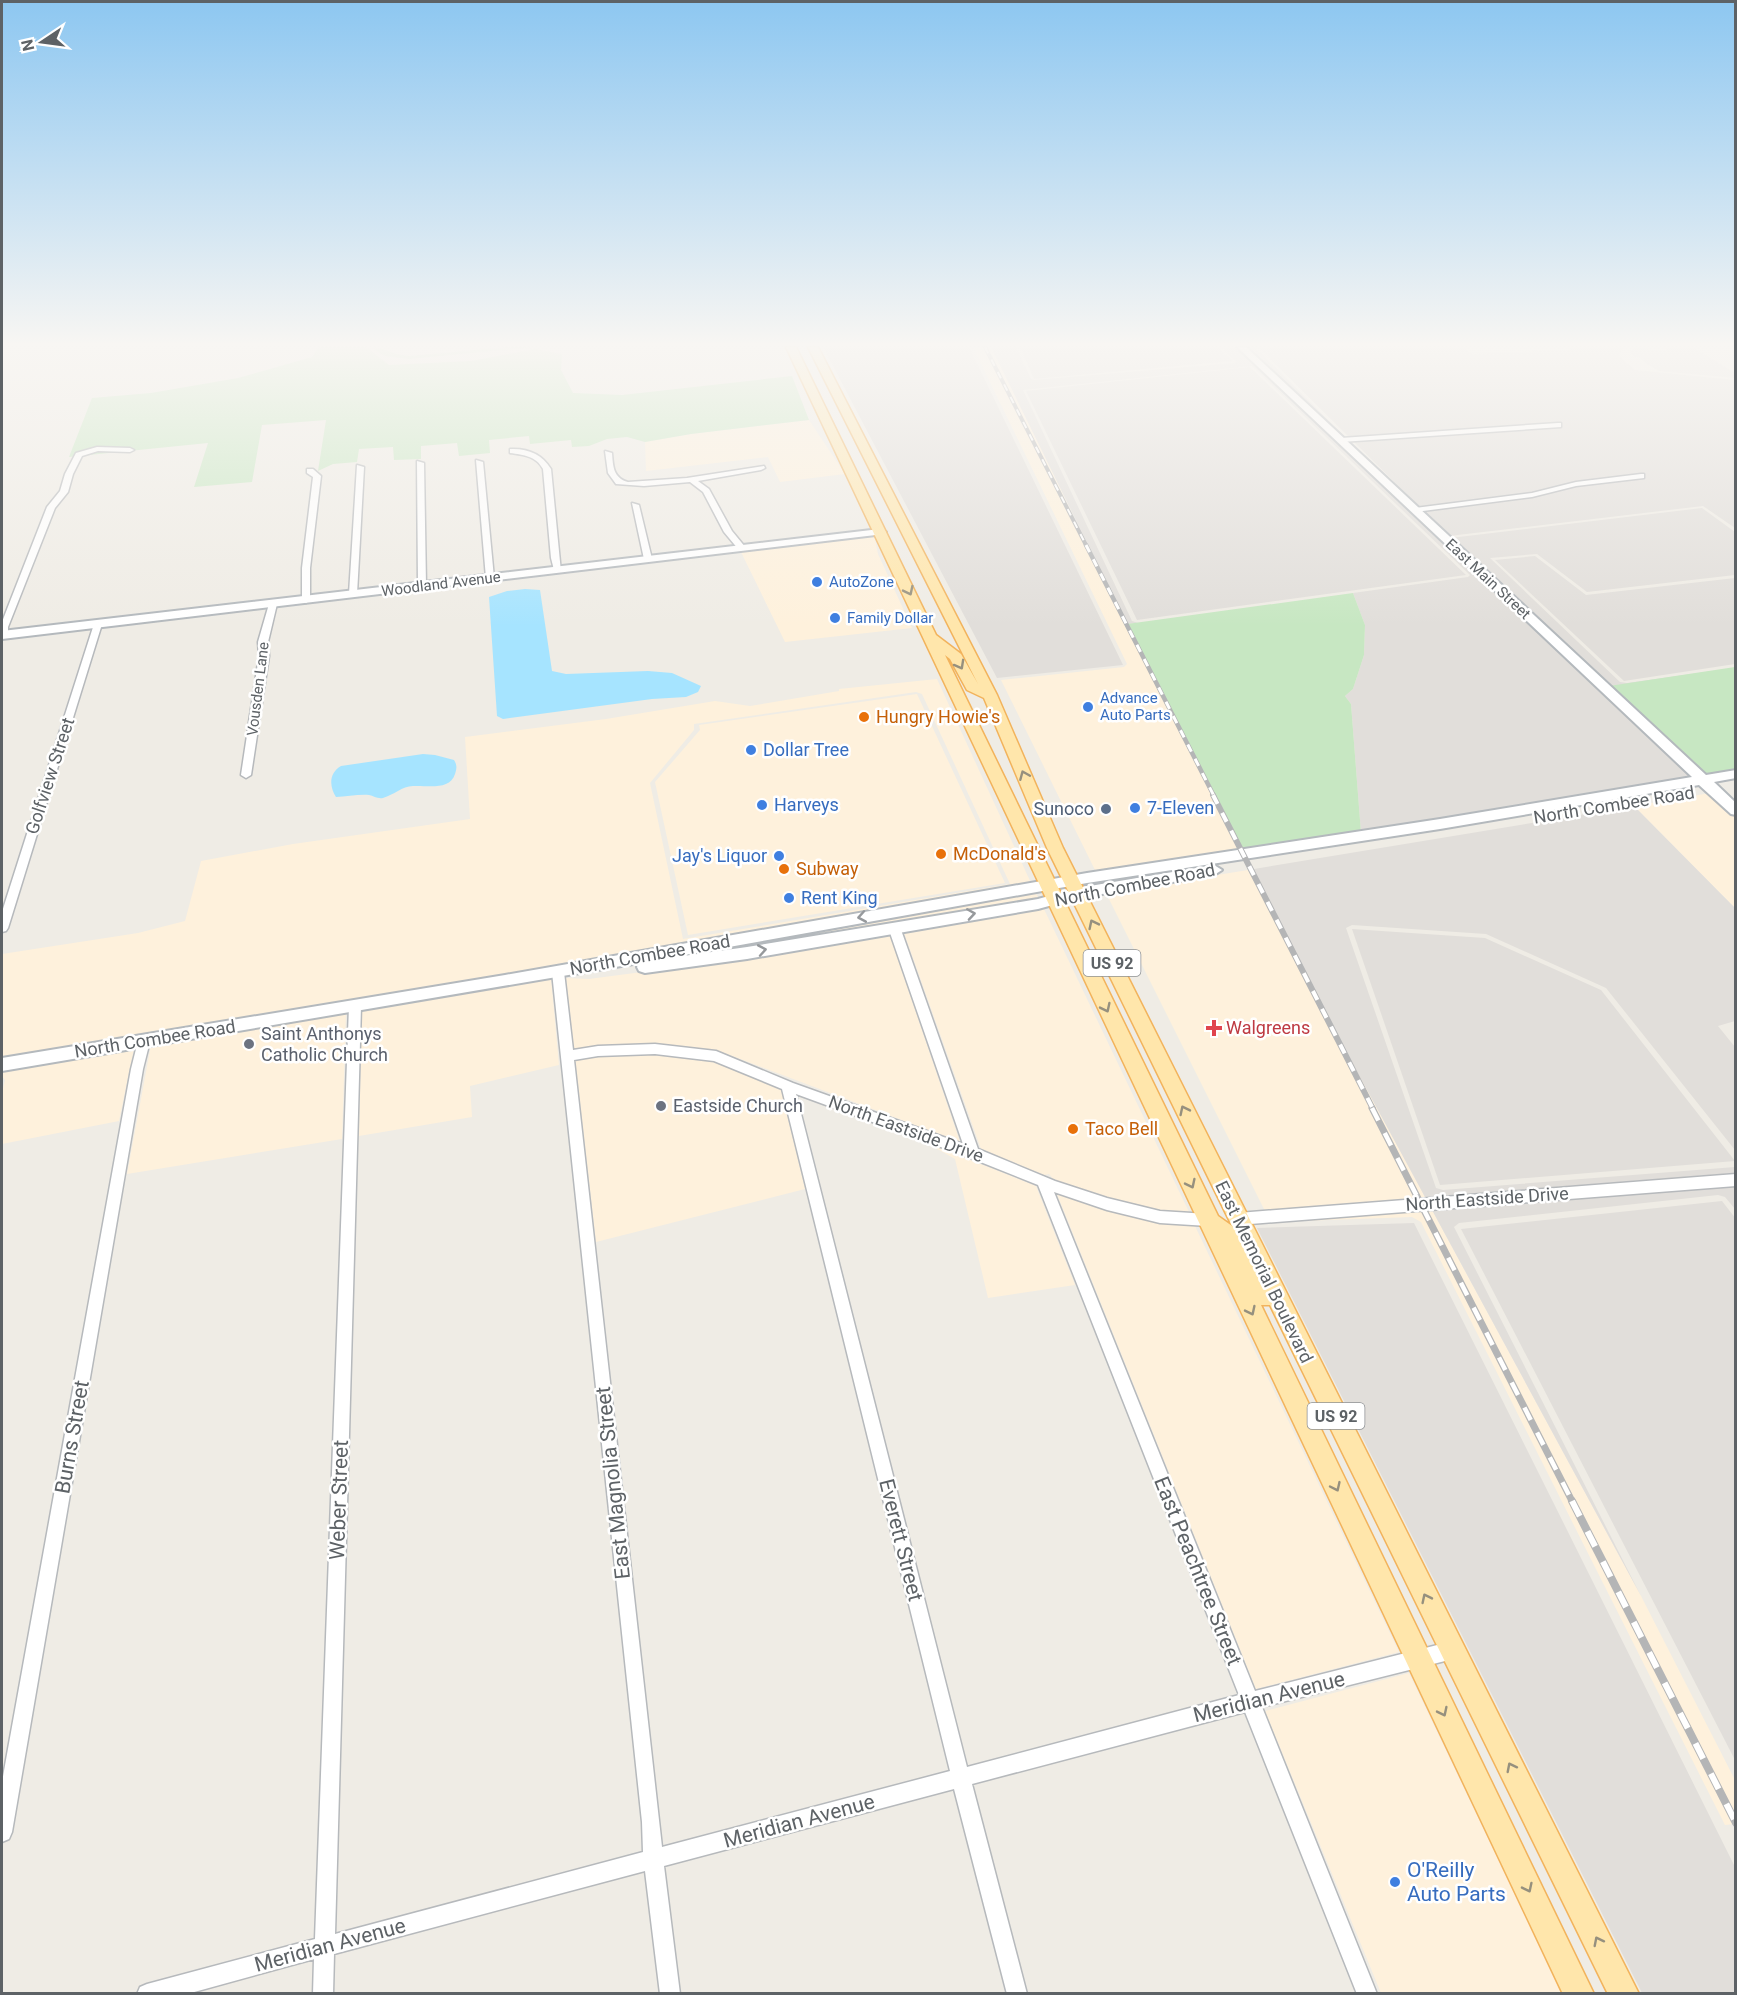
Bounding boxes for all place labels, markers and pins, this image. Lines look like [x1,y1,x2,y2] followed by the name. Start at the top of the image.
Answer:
[829,573,894,591] place label: AutoZone
[810,575,824,589] marker: AutoZone
[847,609,933,627] place label: Family Dollar
[828,611,842,625] marker: Family Dollar
[1100,689,1171,724] place label: Advance Auto Parts
[1081,700,1095,714] marker: Advance Auto Parts
[876,706,1000,727] place label: Hungry Howie's
[857,710,871,724] marker: Hungry Howie's
[763,739,849,760] place label: Dollar Tree
[744,743,758,757] marker: Dollar Tree
[774,794,839,815] place label: Harveys
[1147,797,1214,818] place label: 7-Eleven
[755,798,769,812] marker: Harveys
[1033,798,1094,819] place label: Sunoco
[1128,801,1142,815] marker: 7-Eleven
[1099,802,1113,816] marker: Sunoco
[953,843,1046,864] place label: McDonald's
[672,845,767,866] place label: Jay's Liquor
[934,847,948,861] marker: McDonald's
[772,849,786,863] marker: Jay's Liquor
[796,858,859,879] place label: Subway
[777,862,791,876] marker: Subway
[801,887,878,908] place label: Rent King
[782,891,796,905] marker: Rent King
[1226,1017,1310,1038] place label: Walgreens
[1207,1021,1221,1035] marker: Walgreens
[261,1023,388,1065] place label: Saint Anthonys Catholic Church
[242,1037,256,1051] marker: Saint Anthonys Catholic Church
[673,1095,803,1116] place label: Eastside Church
[654,1099,668,1113] marker: Eastside Church
[1085,1118,1158,1139] place label: Taco Bell
[1066,1122,1080,1136] marker: Taco Bell
[1407,1858,1506,1906] place label: O'Reilly Auto Parts
[1388,1875,1402,1889] marker: O'Reilly Auto Parts

